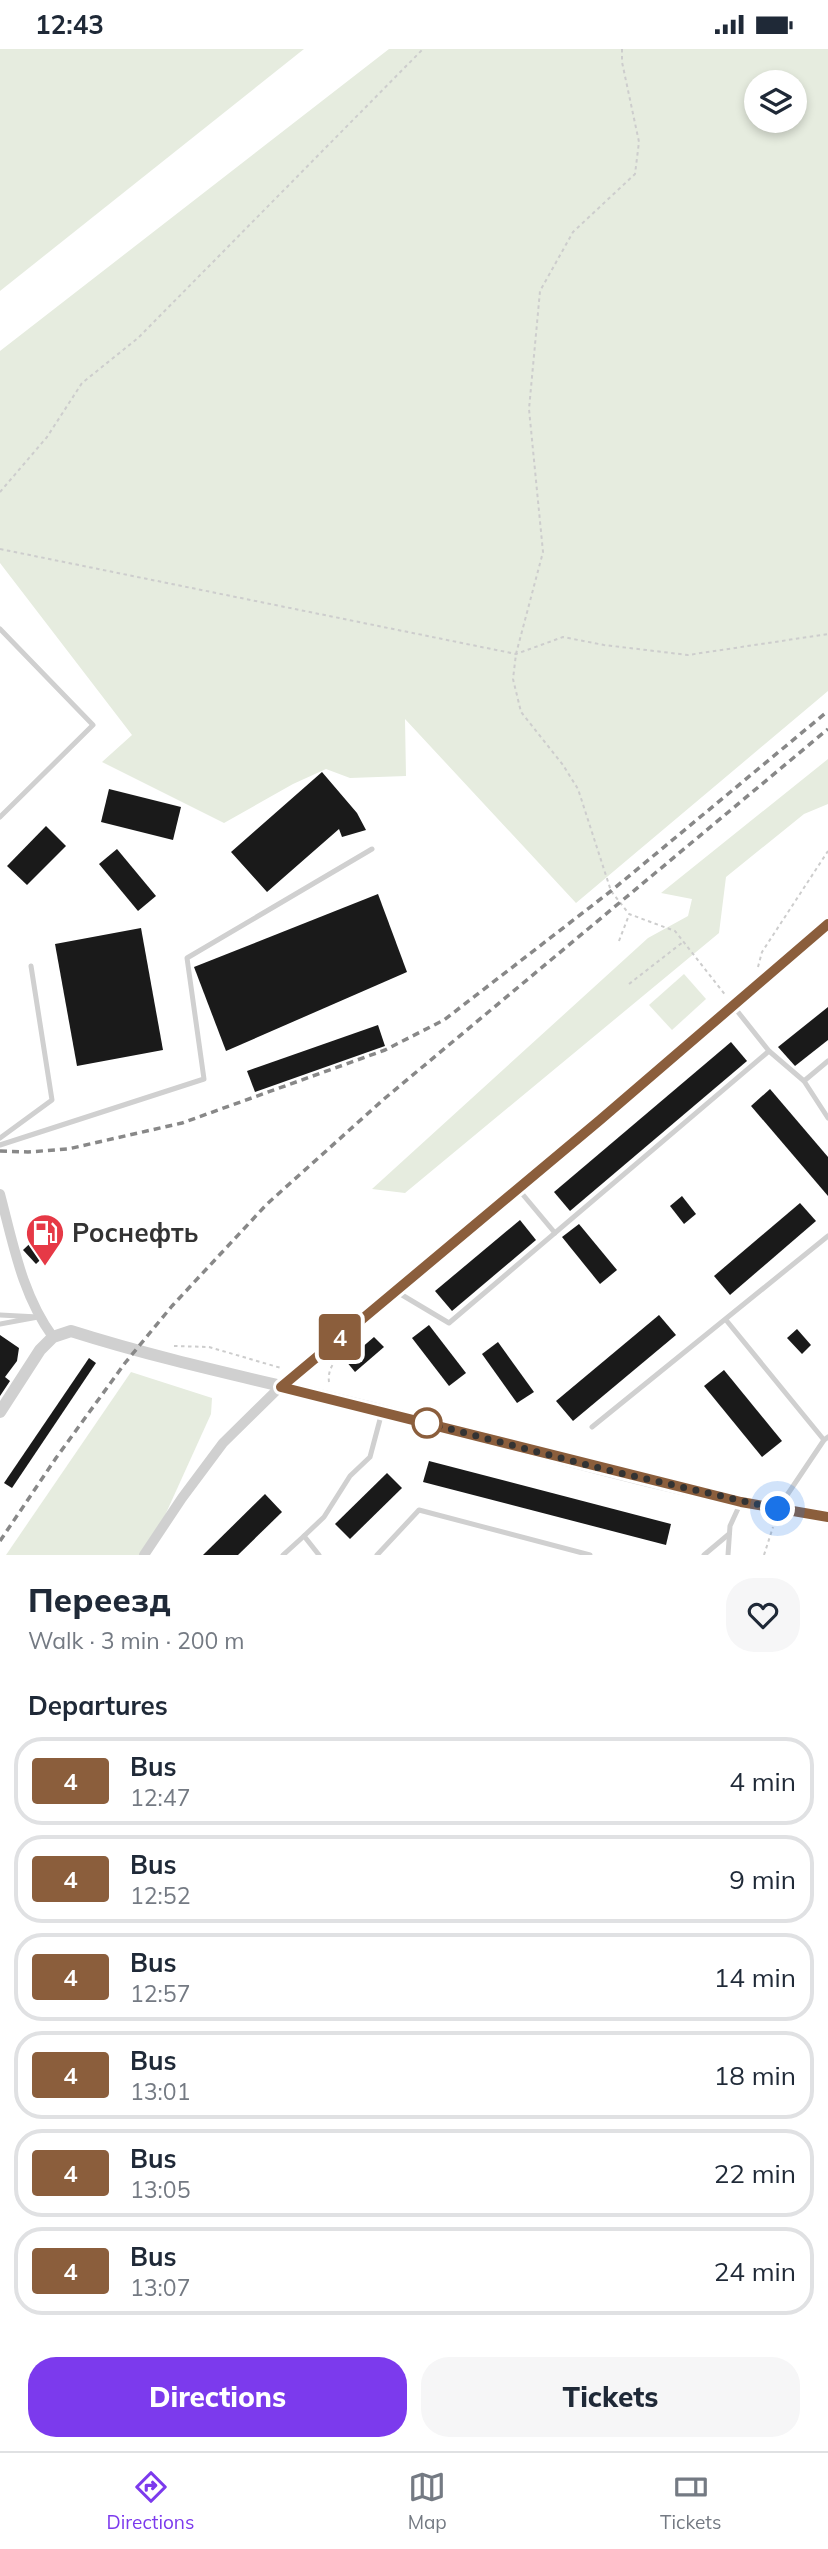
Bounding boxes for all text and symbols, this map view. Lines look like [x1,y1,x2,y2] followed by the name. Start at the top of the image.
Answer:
[35,8,104,41] text: 12:43
[744,70,807,133] map controls
[744,70,807,133] button: layers
[24,1212,66,1267] fuel station icon: Роснефть
[72,1216,198,1249] place label: Роснефть
[317,1314,363,1360] line badge: 4
[333,1322,347,1352] text: 4
[412,1408,442,1438] unlabelled marker
[760,1491,795,1526] your location
[726,1578,800,1652] button: heart
[28,1579,171,1620] text: Переезд
[28,1626,245,1655] text: Walk · 3 min · 200 m
[28,1689,168,1722] text: Departures
[130,1750,176,1783] text: Bus
[729,1765,796,1798] text: 4 min
[63,1766,78,1796] text: 4
[130,1783,190,1812] text: 12:47
[130,1848,176,1881] text: Bus
[729,1863,796,1896] text: 9 min
[63,1864,78,1894] text: 4
[130,1881,190,1910] text: 12:52
[130,1946,176,1979] text: Bus
[714,1961,796,1994] text: 14 min
[63,1962,78,1992] text: 4
[130,1979,190,2008] text: 12:57
[130,2044,176,2077] text: Bus
[714,2059,796,2092] text: 18 min
[63,2060,78,2090] text: 4
[130,2077,190,2106] text: 13:01
[130,2142,176,2175] text: Bus
[714,2157,796,2190] text: 22 min
[63,2158,78,2188] text: 4
[130,2175,190,2204] text: 13:05
[130,2240,176,2273] text: Bus
[714,2255,796,2288] text: 24 min
[63,2256,78,2286] text: 4
[130,2273,190,2302] text: 13:07
[28,2357,407,2437] button: Directions
[421,2357,800,2437] button: Tickets
[107,2468,194,2534] tab: Directions
[408,2468,447,2534] tab: Map
[660,2468,721,2534] tab: Tickets

